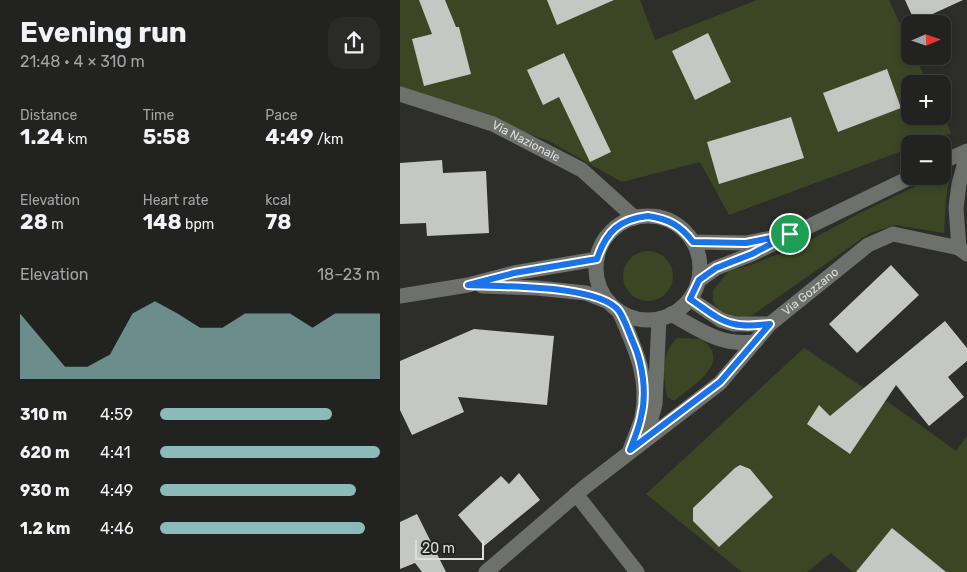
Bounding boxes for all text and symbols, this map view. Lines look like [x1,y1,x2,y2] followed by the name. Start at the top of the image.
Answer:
[901,15,951,65] north arrow
[901,15,951,185] map controls
[20,16,187,49] text: Evening run
[328,17,380,69] button: share
[20,52,145,71] text: 21:48 · 4 × 310 m
[901,75,951,125] button: +
[20,107,77,124] text: Distance
[143,107,174,124] text: Time
[265,107,297,124] text: Pace
[490,118,563,165] street label: Via Nazionale
[20,124,64,149] text: 1.24
[143,124,190,149] text: 5:58
[265,124,314,149] text: 4:49
[64,131,87,148] text: km
[314,131,343,148] text: /km
[901,135,951,185] button: −
[20,192,80,209] text: Elevation
[143,192,209,209] text: Heart rate
[265,192,291,209] text: kcal
[20,209,48,234] text: 28
[143,209,182,234] text: 148
[265,209,292,234] text: 78
[769,213,811,255] pin
[48,216,64,233] text: m
[182,216,214,233] text: bpm
[776,220,804,248] icon: arrive
[20,265,89,284] text: Elevation
[317,265,380,284] text: 18–23 m
[779,265,841,318] street label: Via Gozzano
[20,405,67,424] text: 310 m
[100,405,133,424] text: 4:59
[20,443,70,462] text: 620 m
[100,443,131,462] text: 4:41
[20,481,70,500] text: 930 m
[100,481,133,500] text: 4:49
[20,519,70,538] text: 1.2 km
[100,519,134,538] text: 4:46
[415,537,484,560] scale bar
[422,540,455,557] text: 20 m

